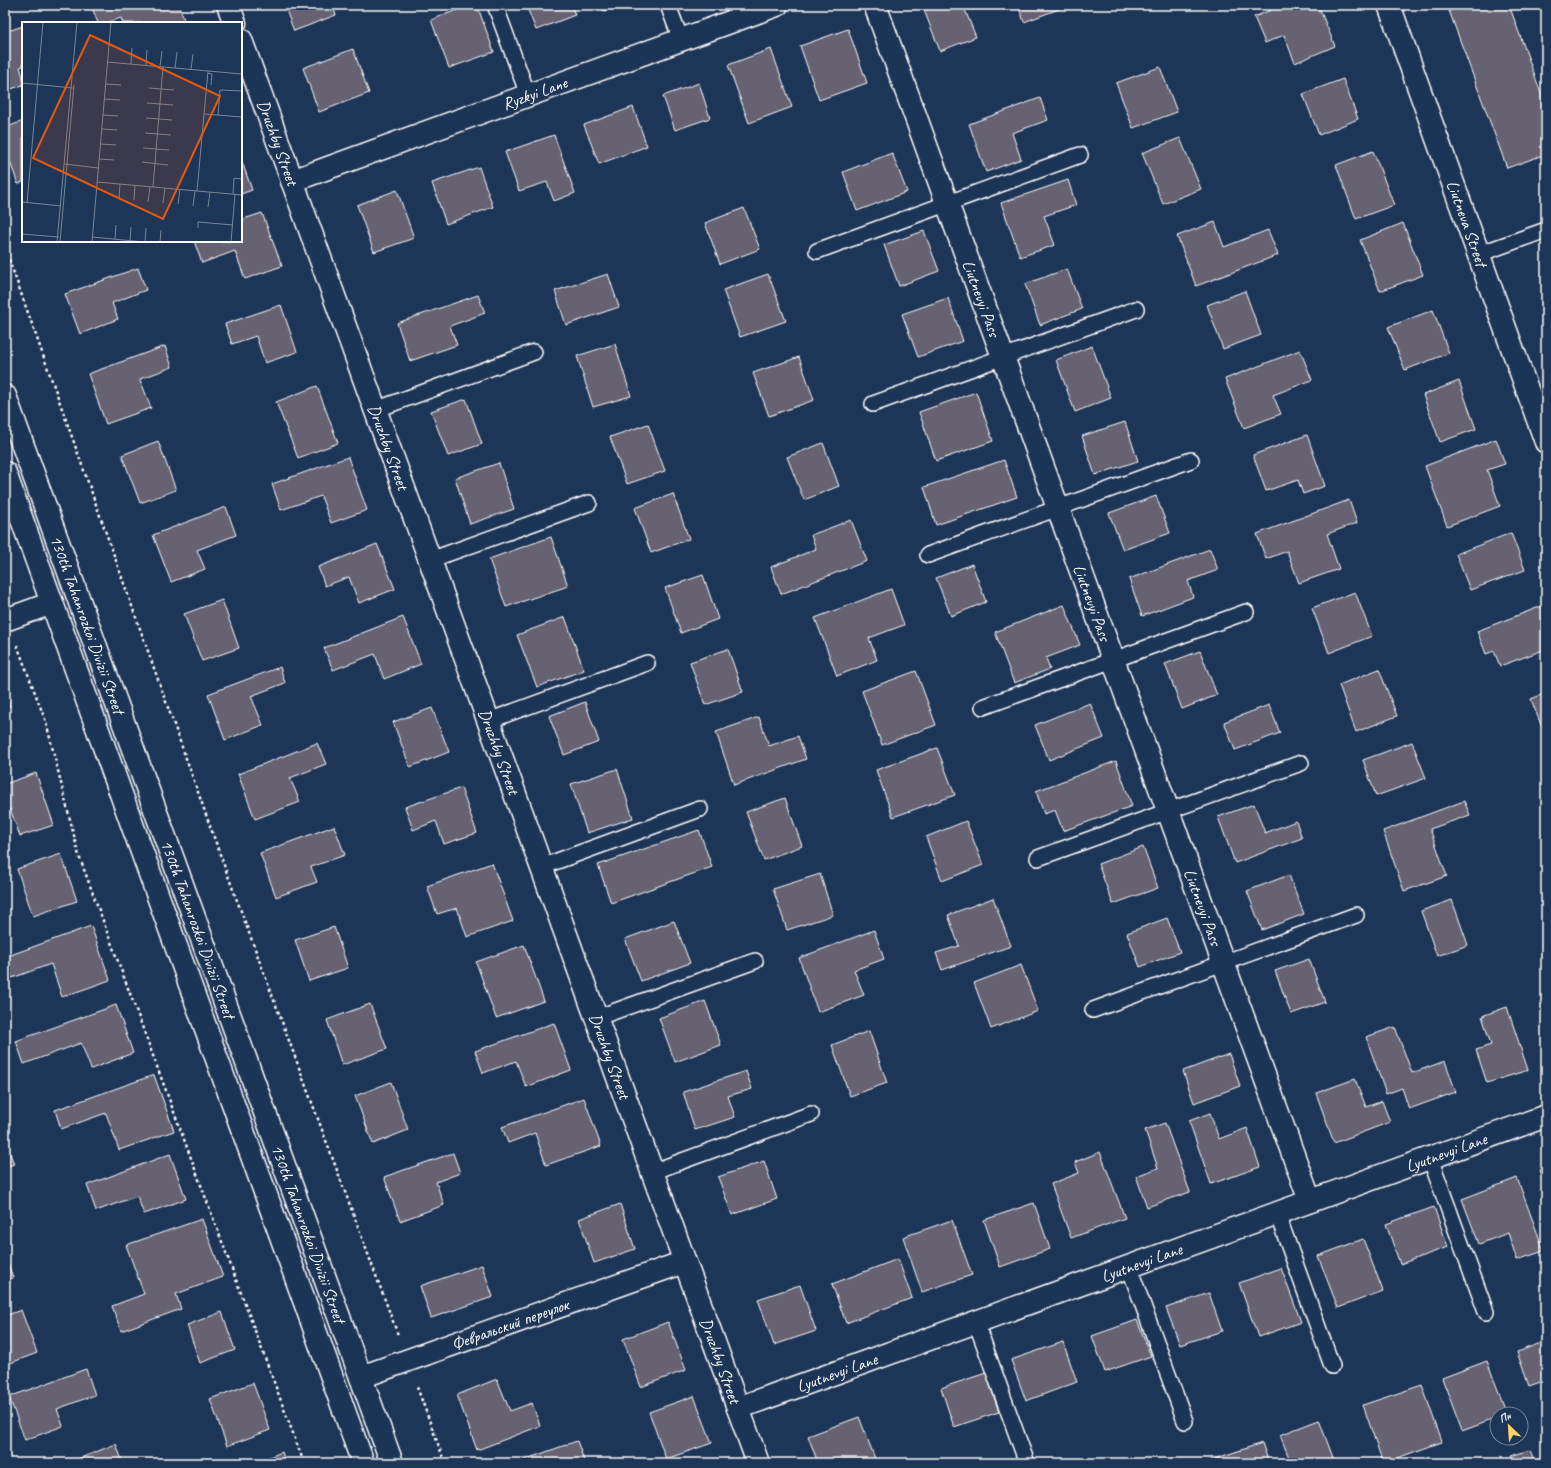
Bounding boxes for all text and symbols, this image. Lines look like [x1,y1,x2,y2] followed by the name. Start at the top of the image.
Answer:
[22,22,242,242] inset map
[499,71,571,114] street label: Ryzkyi Lane
[253,97,304,190] street label: Druzhby Street
[1442,177,1493,271] street label: Liutneva Street
[958,257,1006,341] street label: Liutnevyi Pass
[364,401,415,495] street label: Druzhby Street
[46,532,131,719] street label: 130th Tahanrozkoi Divizii Street
[1069,562,1117,646] street label: Liutnevyi Pass
[474,706,525,799] street label: Druzhby Street
[156,837,241,1023] street label: 130th Tahanrozkoi Divizii Street
[1180,866,1227,950] street label: Liutnevyi Pass
[585,1010,636,1104] street label: Druzhby Street
[1403,1127,1491,1176] street label: Lyutnevyi Lane
[267,1141,352,1328] street label: 130th Tahanrozkoi Divizii Street
[1098,1237,1186,1286] street label: Lyutnevyi Lane
[449,1293,573,1354] street label: Февральский переулок
[696,1315,747,1408] street label: Druzhby Street
[794,1348,881,1397] street label: Lyutnevyi Lane
[1489,1406,1529,1446] north arrow
[1497,1408,1514,1426] text: Пн

